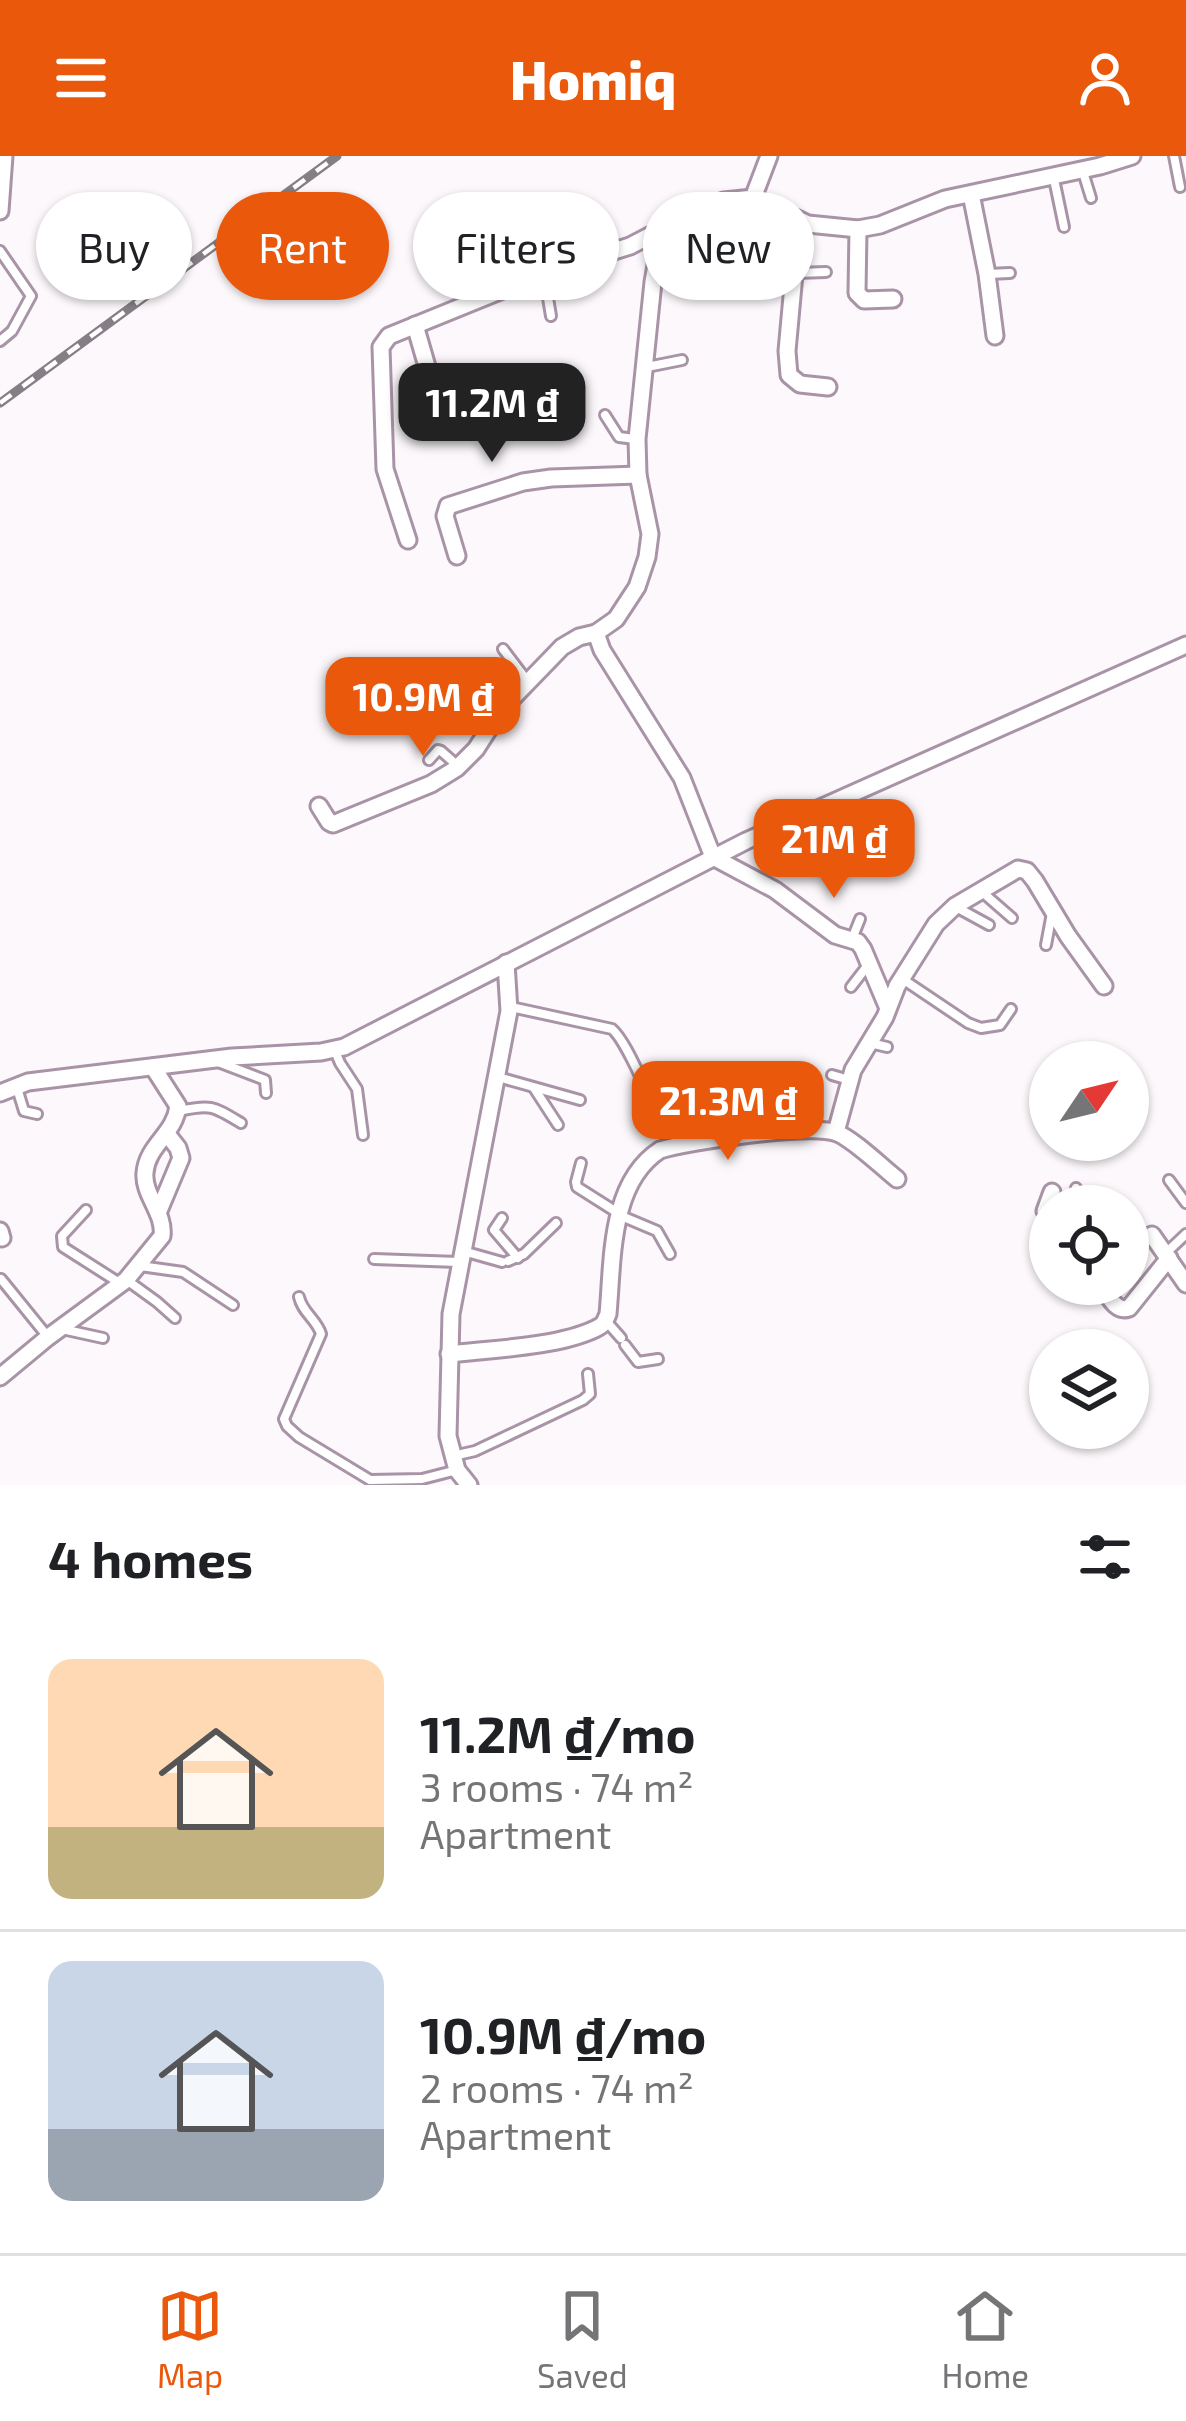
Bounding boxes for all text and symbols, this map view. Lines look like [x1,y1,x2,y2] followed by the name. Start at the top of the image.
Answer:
[48,45,114,111] icon: menu
[1072,45,1138,111] icon: person
[510,46,676,111] text: Homiq
[36,192,192,300] chip: Buy
[216,192,389,300] chip: Rent
[413,192,619,300] chip: Filters
[643,192,814,300] chip: New
[381,363,603,465] pin: 11.2M ₫
[425,378,559,425] text: 11.2M ₫
[312,657,534,759] pin: 10.9M ₫
[352,672,494,719] text: 10.9M ₫
[750,799,918,901] pin: 21M ₫
[781,814,887,861] text: 21M ₫
[1029,1041,1149,1161] north arrow
[1029,1041,1149,1449] map controls
[617,1061,839,1163] pin: 21.3M ₫
[659,1076,797,1123] text: 21.3M ₫
[1029,1185,1149,1305] button: locate
[1029,1329,1149,1449] button: layers
[1072,1524,1138,1590] icon: filters
[48,1527,253,1588] text: 4 homes
[420,1702,696,1763] text: 11.2M ₫/mo
[144,1707,288,1851] icon: home
[420,1763,693,1810] text: 3 rooms · 74 m²
[420,1810,611,1857] text: Apartment
[420,2003,706,2064] text: 10.9M ₫/mo
[144,2009,288,2153] icon: home
[420,2064,694,2111] text: 2 rooms · 74 m²
[420,2111,611,2158] text: Apartment
[157,2283,223,2395] tab: Map
[537,2283,628,2395] tab: Saved
[942,2283,1029,2395] tab: Home

